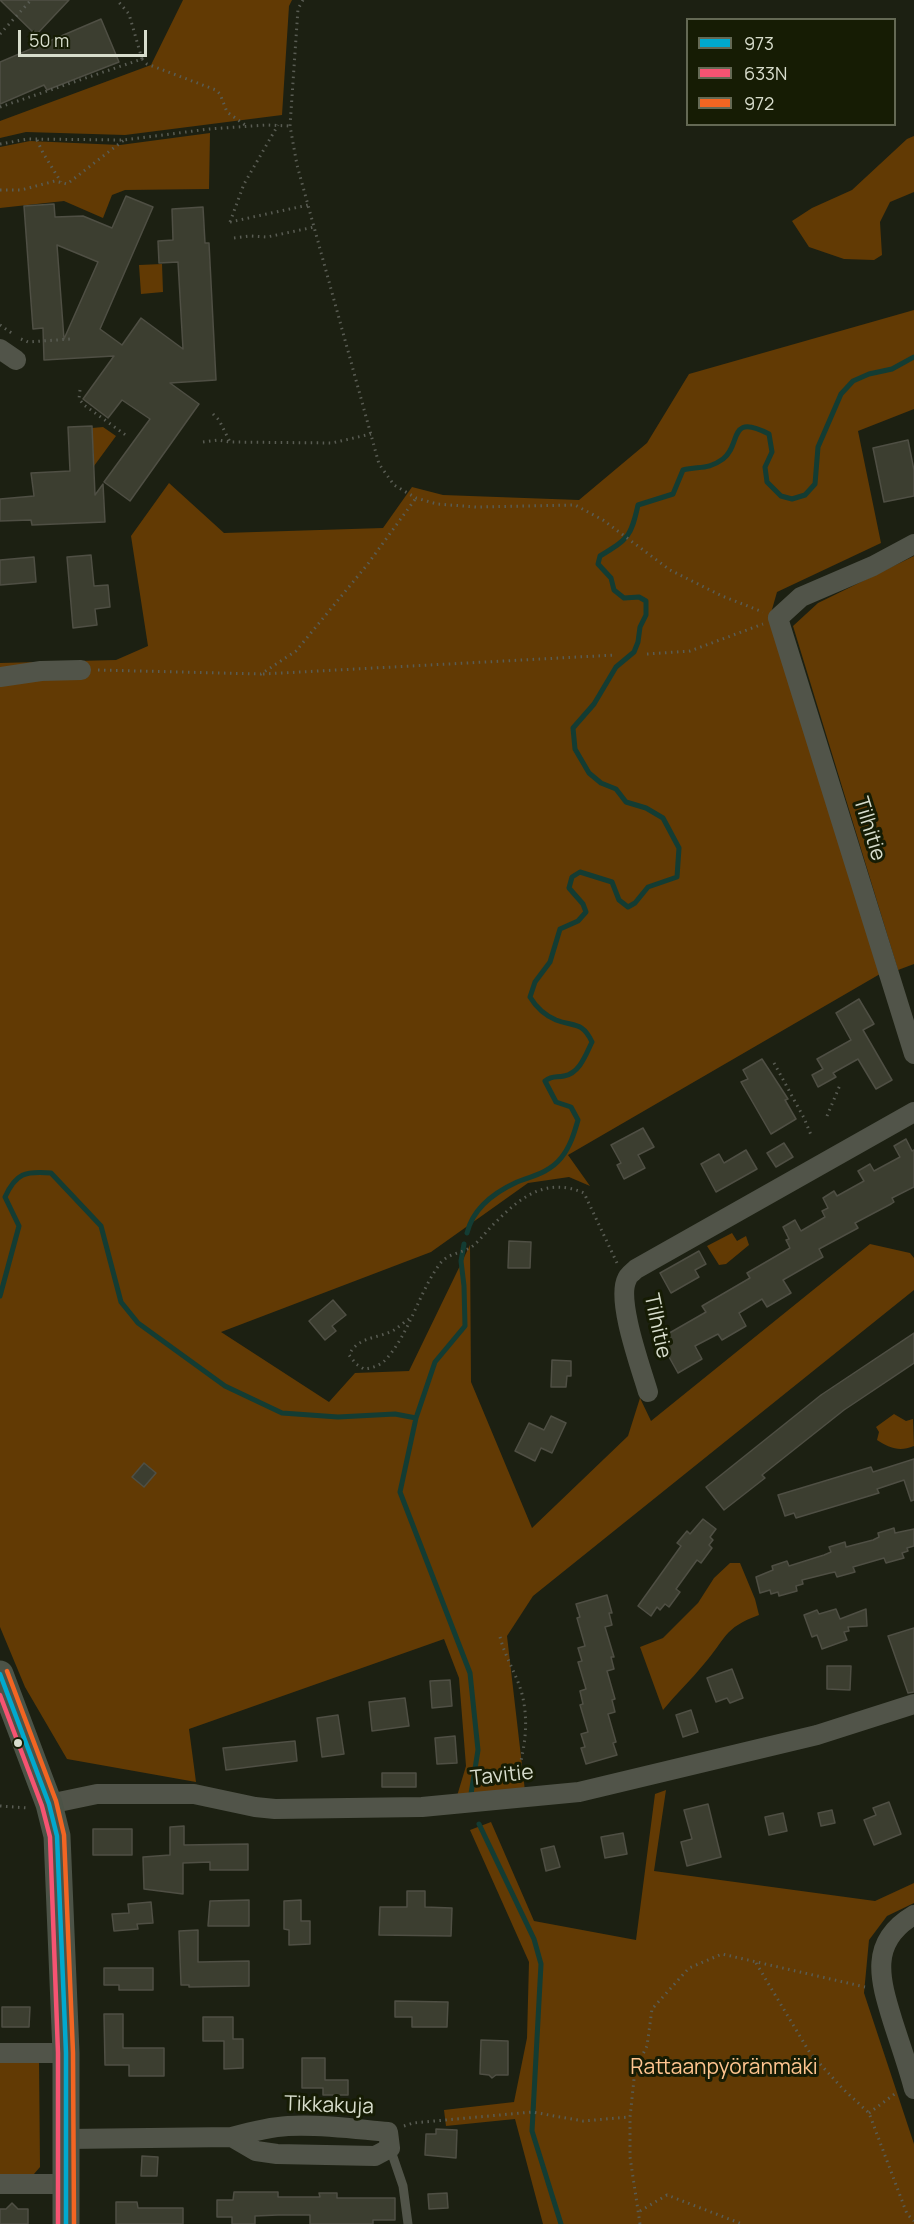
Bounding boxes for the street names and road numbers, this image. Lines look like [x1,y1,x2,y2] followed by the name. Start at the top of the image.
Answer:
[847,794,891,864] street label: Tilhitie
[638,1291,676,1361] street label: Tilhitie
[469,1760,535,1792] street label: Tavitie
[284,2092,374,2120] street label: Tikkakuja

